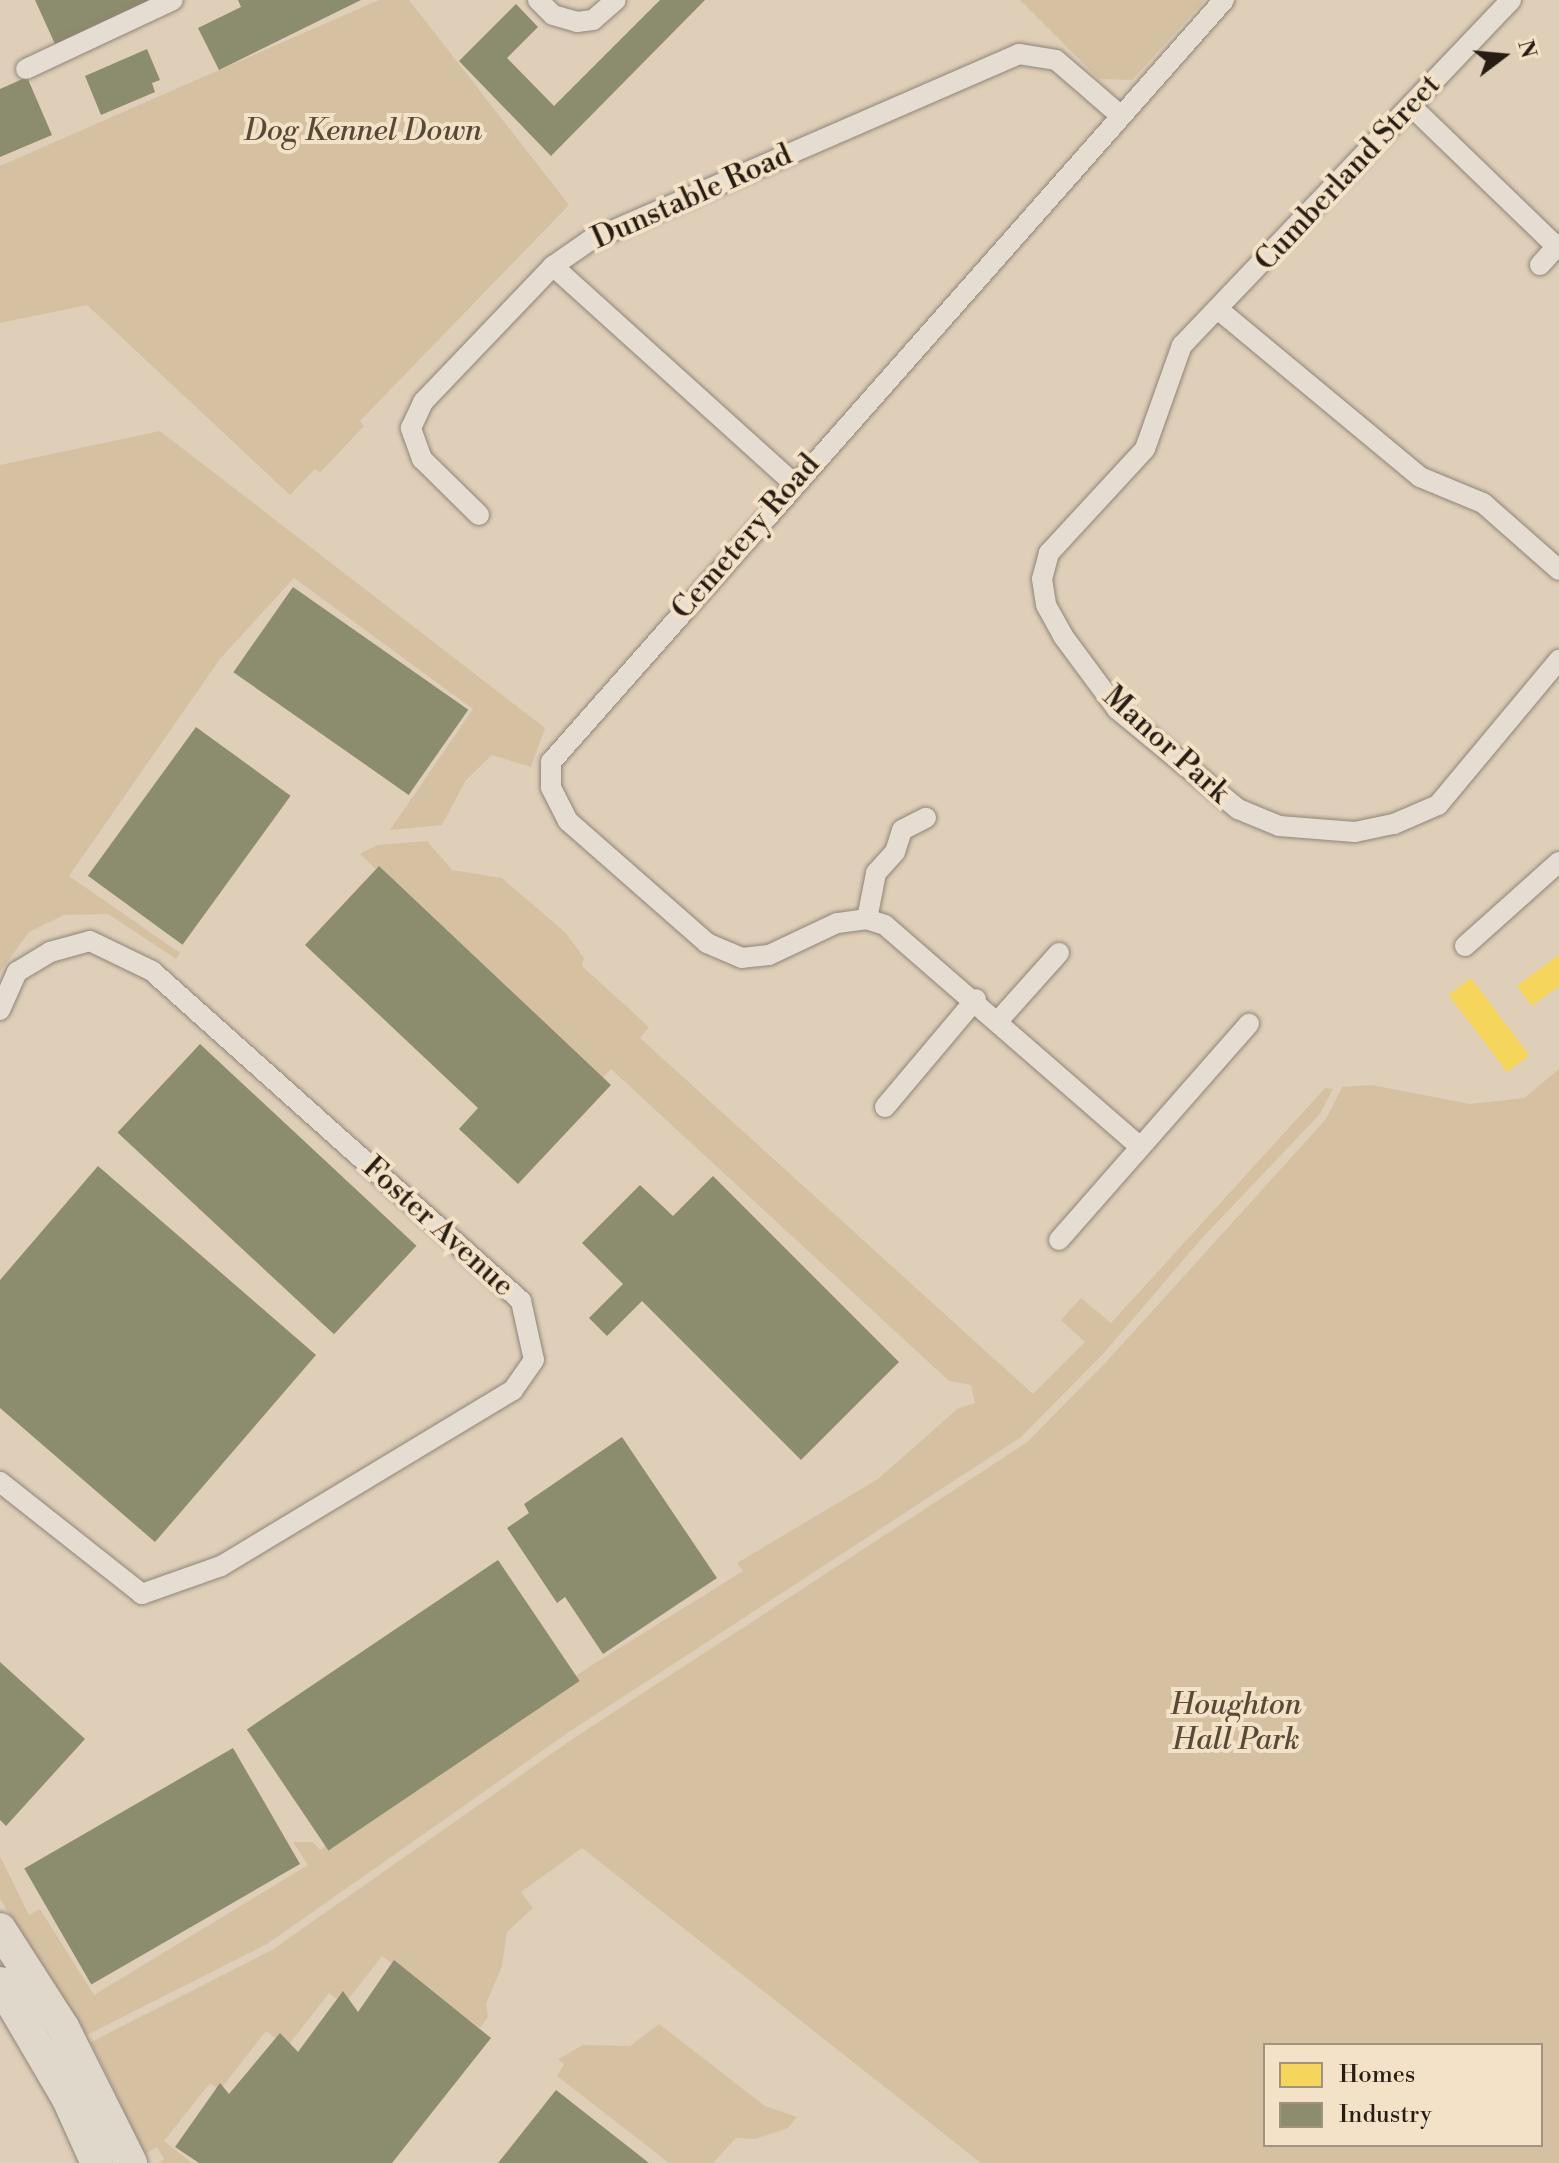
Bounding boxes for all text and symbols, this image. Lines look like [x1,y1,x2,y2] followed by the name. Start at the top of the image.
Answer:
[1463,16,1543,96] north arrow
[1511,37,1542,61] text: N
[1248,67,1448,279] street label: Cumberland Street
[244,113,482,149] park label: Dog Kennel Down
[587,137,797,257] street label: Dunstable Road
[664,447,828,627] street label: Cemetery Road
[1095,679,1237,811] street label: Manor Park
[355,1150,521,1304] street label: Foster Avenue
[1171,1687,1301,1758] park label: Houghton Hall Park
[1263,2043,1543,2147] legend
[1339,2060,1415,2090] text: Homes
[1339,2100,1432,2130] text: Industry

